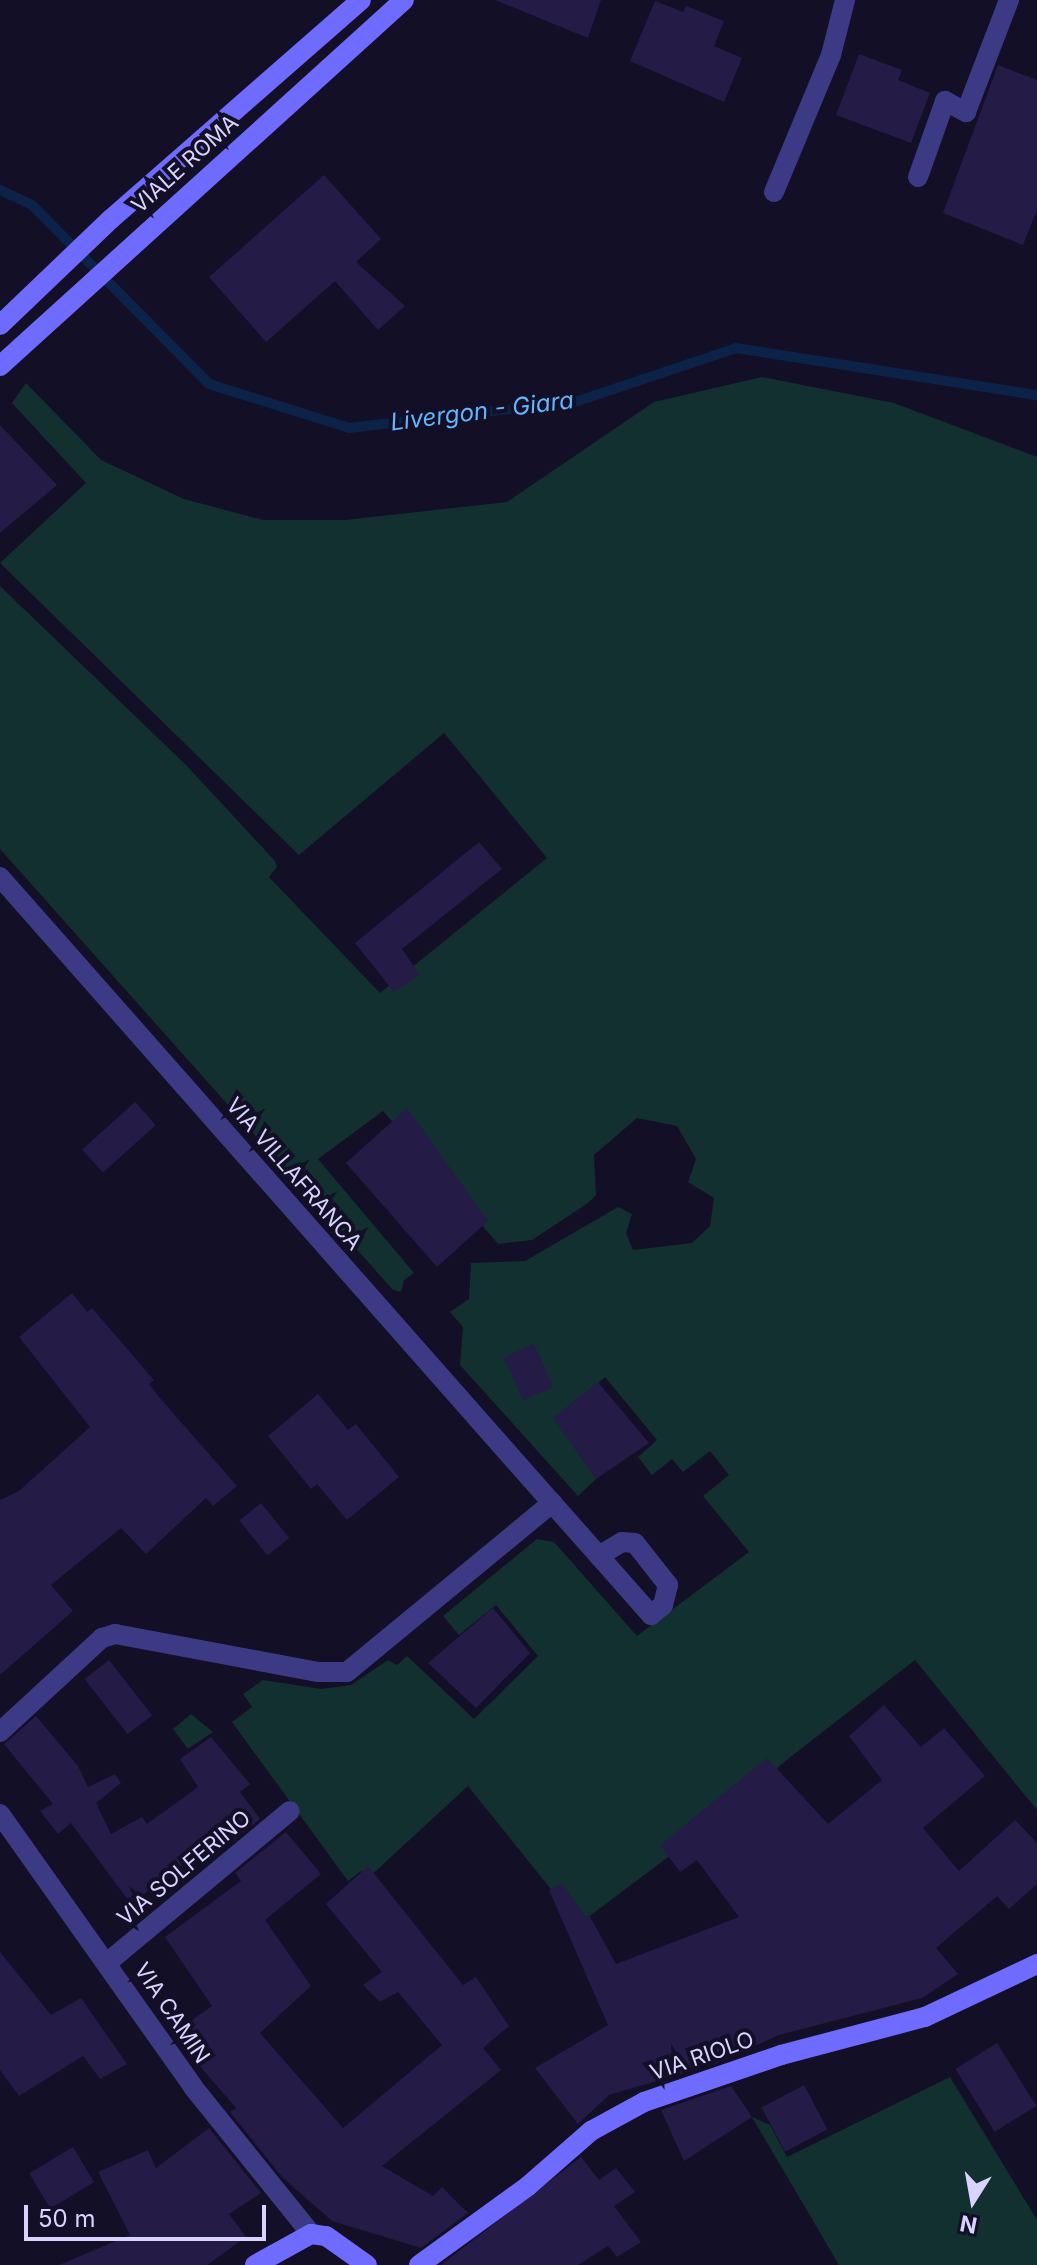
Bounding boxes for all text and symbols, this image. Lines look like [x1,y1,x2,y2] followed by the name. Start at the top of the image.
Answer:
[126,109,244,219] street label: VIALE ROMA
[389,385,575,437] water label: Livergon - Giara
[221,1092,367,1256] street label: VIA VILLAFRANCA
[112,1805,256,1931] street label: VIA SOLFERINO
[129,1958,215,2068] street label: VIA CAMIN
[647,2026,757,2086] street label: VIA RIOLO
[933,2161,1013,2241] north arrow
[28,2189,270,2239] scale bar
[38,2204,96,2233] text: 50 m
[958,2210,979,2239] text: N

